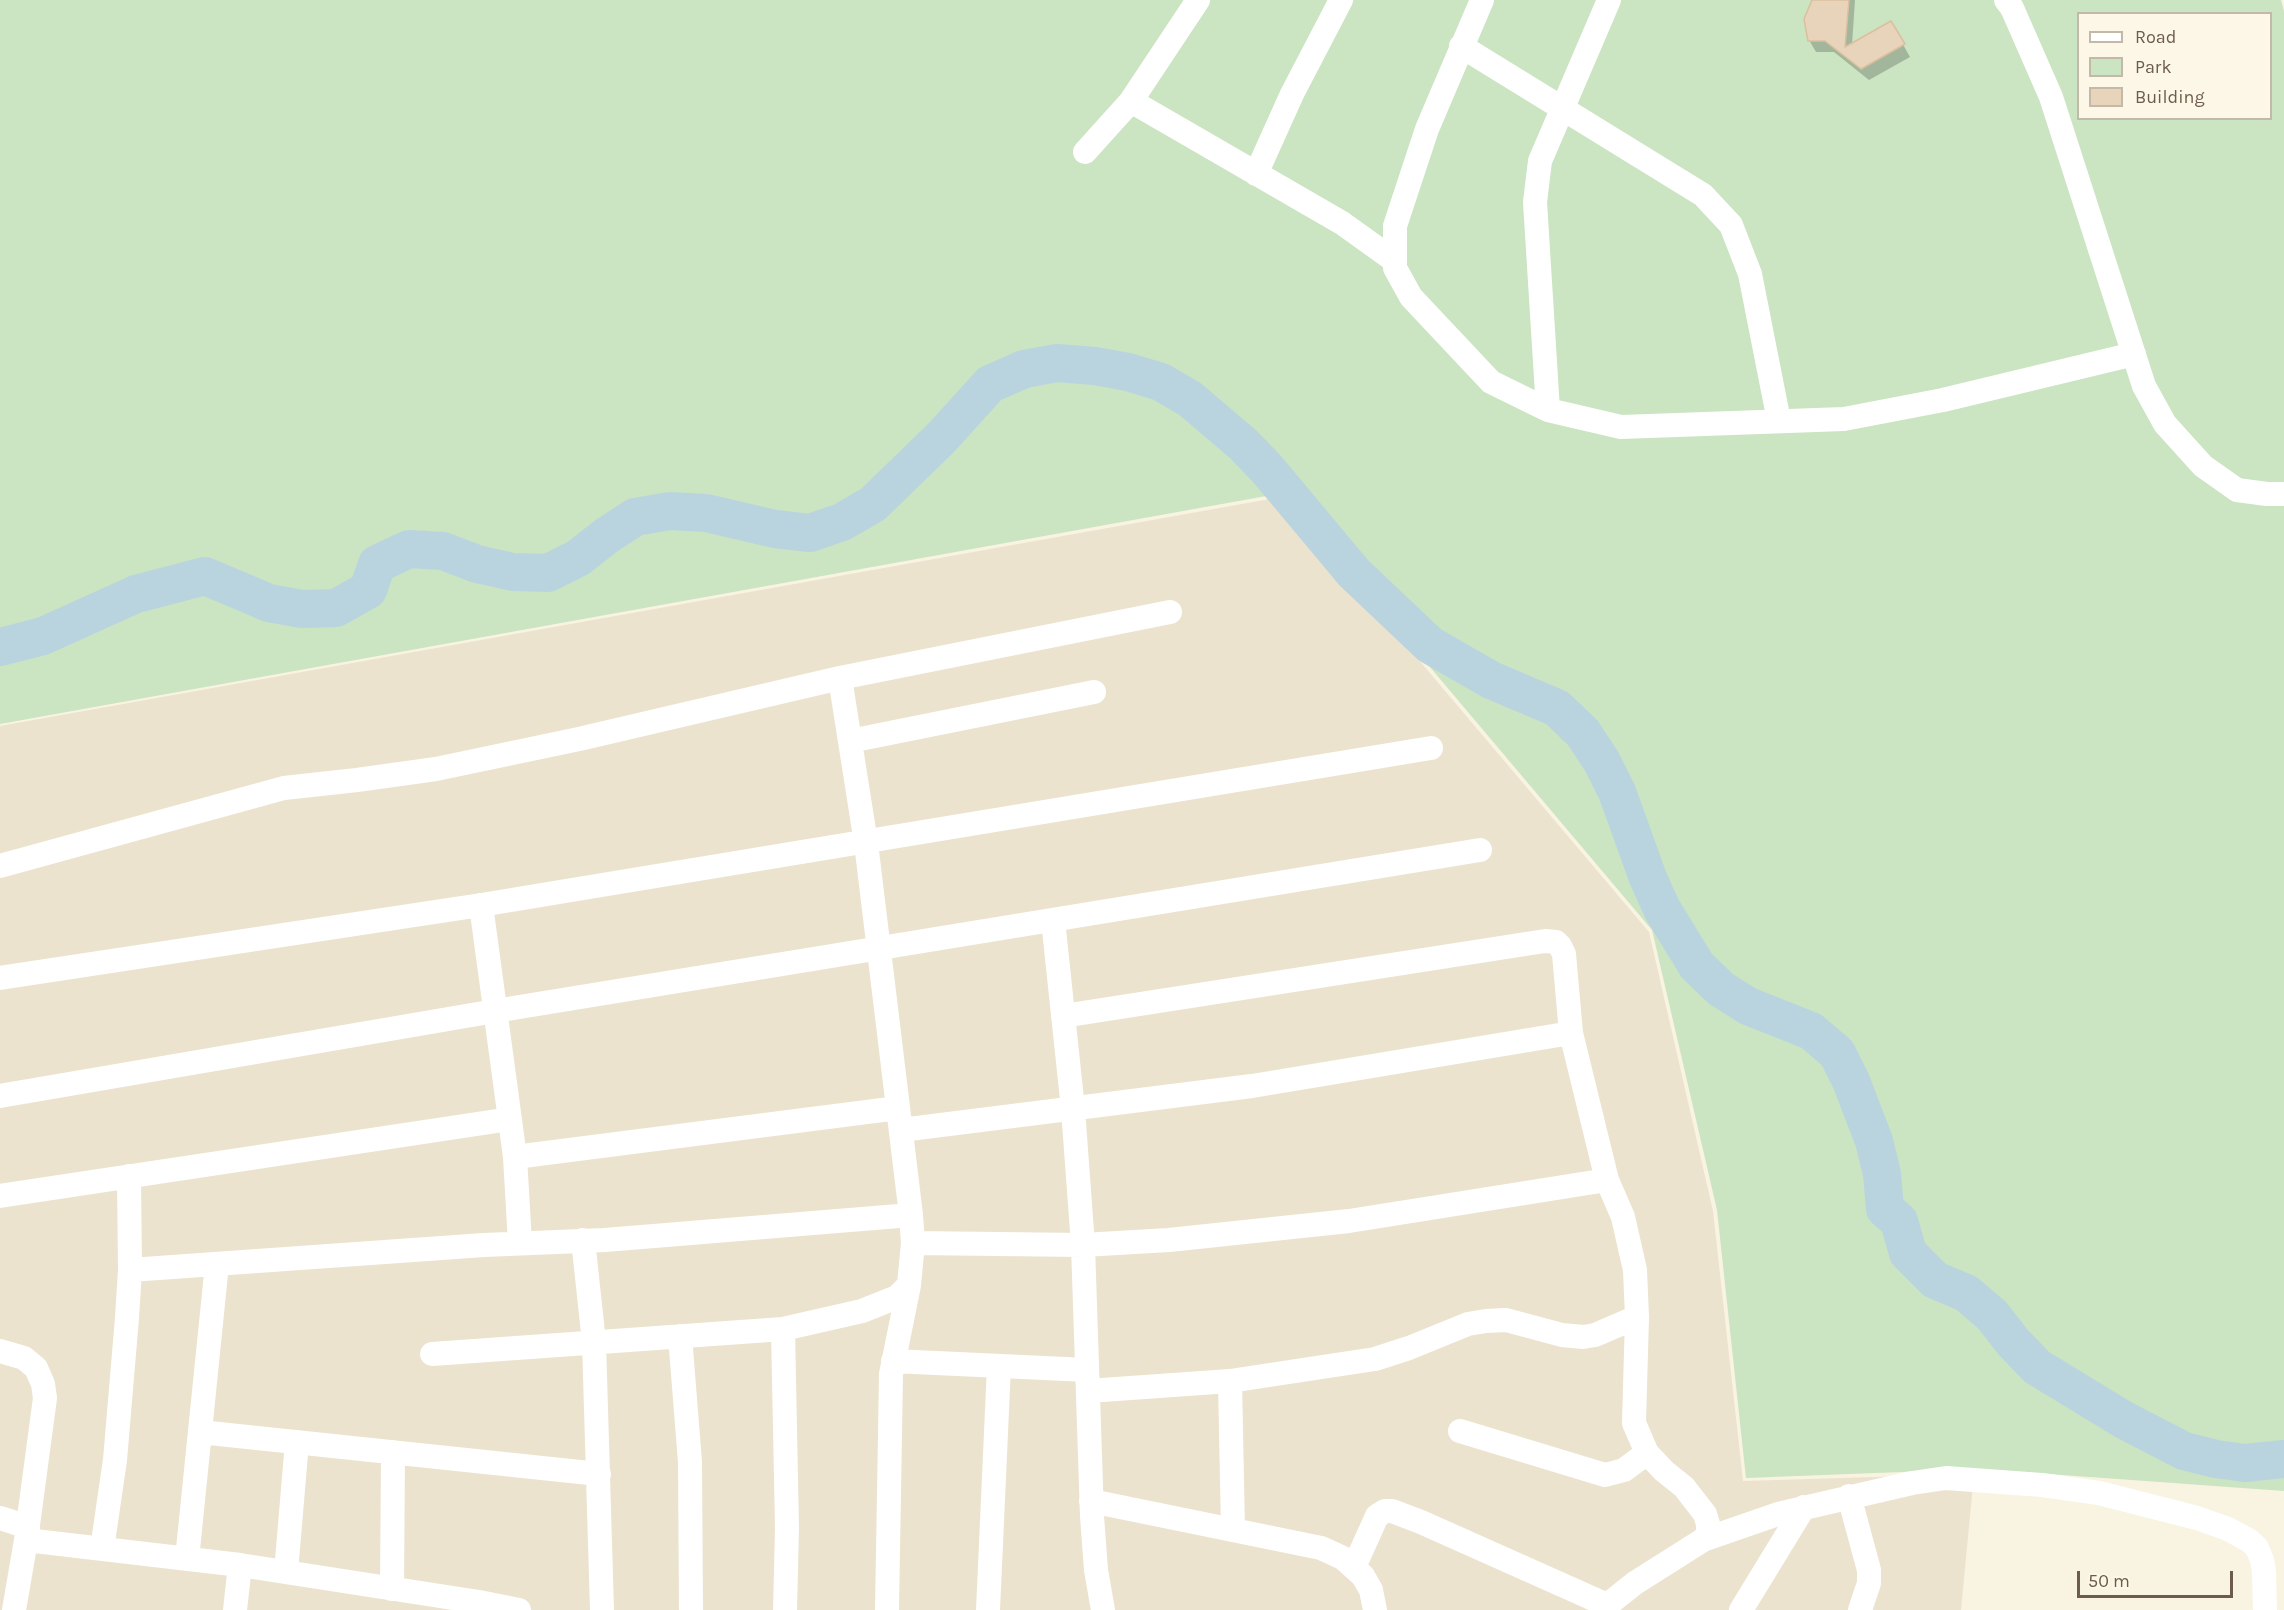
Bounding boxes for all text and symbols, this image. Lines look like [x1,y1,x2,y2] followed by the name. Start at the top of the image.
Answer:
[2077,12,2272,120] legend
[2135,26,2176,48] text: Road
[2135,56,2172,78] text: Park
[2135,86,2205,108] text: Building
[2080,1559,2236,1597] scale bar
[2088,1570,2130,1592] text: 50 m

